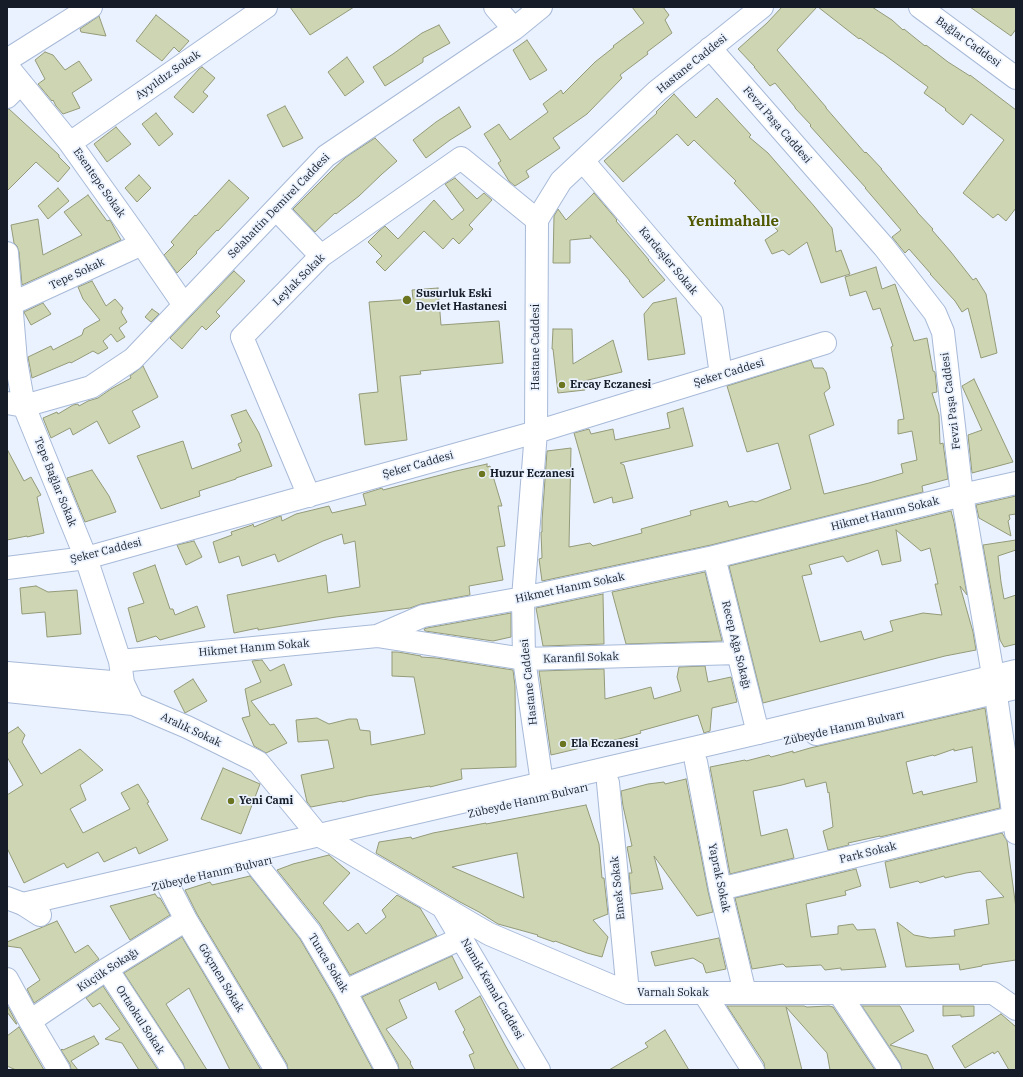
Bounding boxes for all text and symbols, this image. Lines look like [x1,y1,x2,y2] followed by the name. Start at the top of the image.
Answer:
[933,14,1003,70] street label: Bağlar Caddesi
[654,32,730,96] street label: Hastane Caddesi
[133,48,203,102] street label: Ayyıldız Sokak
[740,84,814,166] street label: Fevzi Paşa Caddesi
[70,146,128,220] street label: Esentepe Sokak
[225,151,333,261] street label: Selahattin Demirel Caddesi
[687,213,779,231] district label: Yenimahalle
[636,224,700,298] street label: Kardeşler Sokak
[270,251,328,309] street label: Leylak Sokak
[47,255,107,293] street label: Tepe Sokak
[416,287,507,313] place label: Susurluk Eski Devlet Hastanesi
[401,294,413,306] marker: Susurluk Eski Devlet Hastanesi
[529,304,543,390] street label: Hastane Caddesi
[939,352,963,450] street label: Fevzi Paşa Caddesi
[692,356,766,390] street label: Şeker Caddesi
[570,378,651,392] place label: Ercay Eczanesi
[557,380,567,390] marker: Ercay Eczanesi
[31,435,79,529] street label: Tepe Bağlar Sokak
[381,449,455,481] street label: Şeker Caddesi
[490,467,575,481] place label: Huzur Eczanesi
[477,469,487,479] marker: Huzur Eczanesi
[830,494,940,534] street label: Hikmet Hanım Sokak
[69,536,143,566] street label: Şeker Caddesi
[514,570,626,606] street label: Hikmet Hanım Sokak
[719,599,753,691] street label: Recep Ağa Sokağı
[198,637,310,659] street label: Hikmet Hanım Sokak
[518,638,540,726] street label: Hastane Caddesi
[543,650,619,666] street label: Karanfil Sokak
[783,708,905,748] street label: Zübeyde Hanım Bulvarı
[158,710,224,750] street label: Aralık Sokak
[571,737,638,751] place label: Ela Eczanesi
[558,739,568,749] marker: Ela Eczanesi
[467,781,589,821] street label: Zübeyde Hanım Bulvarı
[239,794,293,808] place label: Yeni Cami
[226,796,236,806] marker: Yeni Cami
[838,840,898,866] street label: Park Sokak
[705,842,733,914] street label: Yaprak Sokak
[151,854,273,894] street label: Zübeyde Hanım Bulvarı
[608,856,628,920] street label: Emek Sokak
[305,931,351,995] street label: Tunca Sokak
[458,936,526,1042] street label: Namık Kemal Caddesi
[195,941,247,1015] street label: Göçmen Sokak
[75,945,141,995] street label: Küçük Sokağı
[113,983,167,1057] street label: Ortaokul Sokak
[637,986,709,1000] street label: Varnalı Sokak

